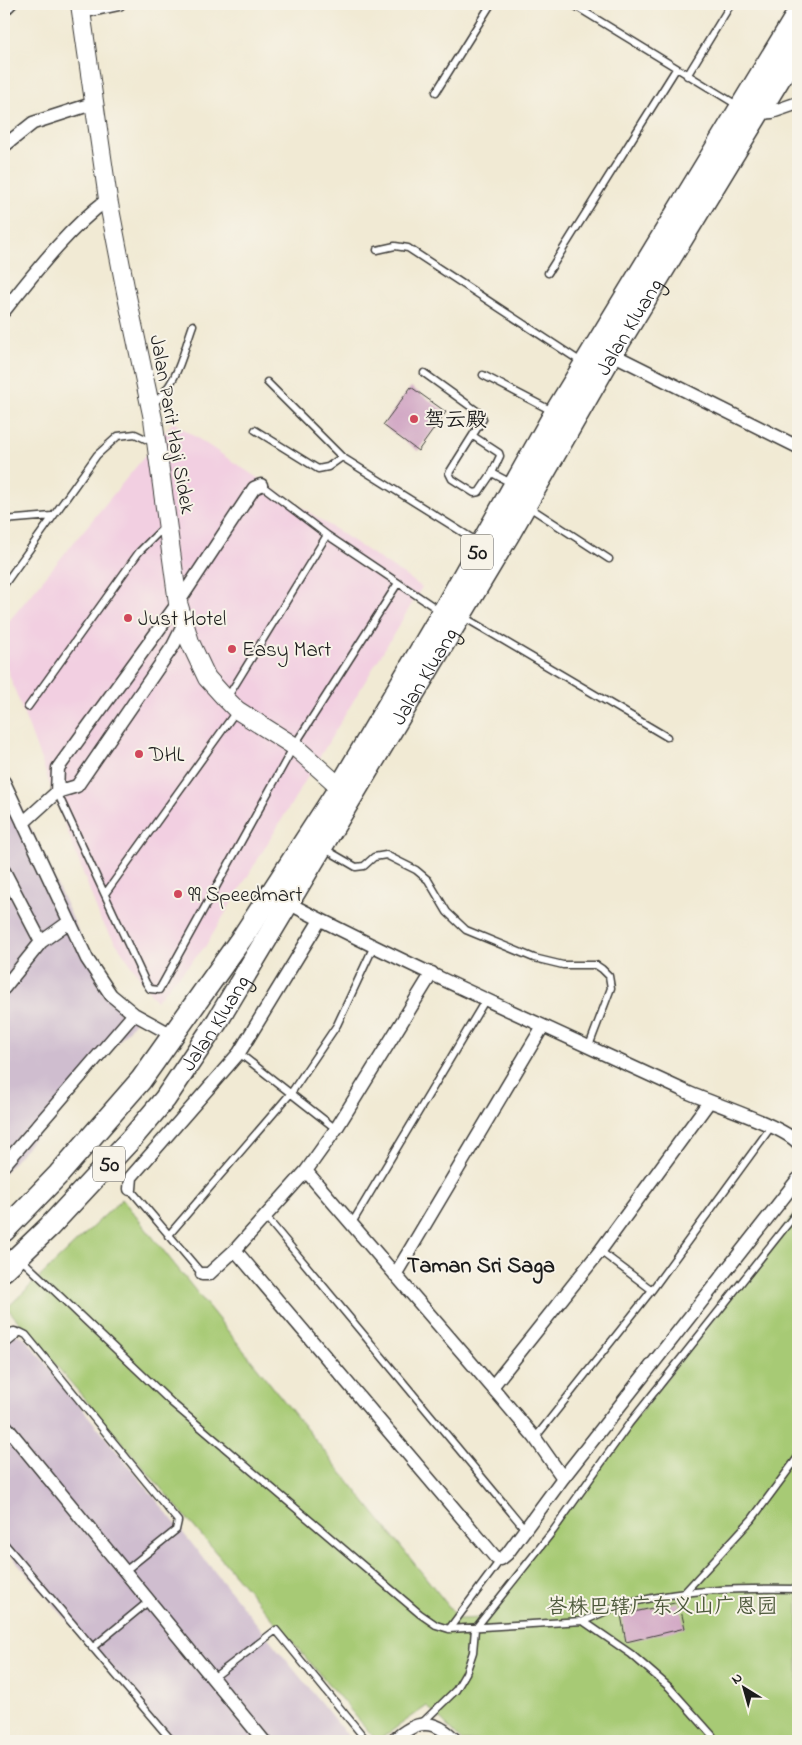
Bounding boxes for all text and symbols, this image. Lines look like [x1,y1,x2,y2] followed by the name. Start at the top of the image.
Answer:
[590,273,673,382] street label: Jalan Kluang
[141,332,202,517] street label: Jalan Parit Haji Sidek
[424,406,487,436] place label: 驾云殿
[408,413,420,425] marker: 驾云殿
[461,534,493,570] road number: 50
[138,605,226,635] place label: Just Hotel
[122,612,134,624] marker: Just Hotel
[385,623,468,732] street label: Jalan Kluang
[242,636,331,668] place label: Easy Mart
[226,643,238,655] marker: Easy Mart
[148,741,185,771] place label: DHL
[133,748,145,760] marker: DHL
[188,881,303,911] place label: 99 Speedmart
[172,888,184,900] marker: 99 Speedmart
[175,970,260,1078] street label: Jalan Kluang
[93,1146,125,1182] road number: 50
[407,1251,555,1284] district label: Taman Sri Saga
[547,1593,778,1623] park label: 峇株巴辖广东义山广恩园
[720,1662,770,1712] north arrow
[727,1668,747,1690] text: N

